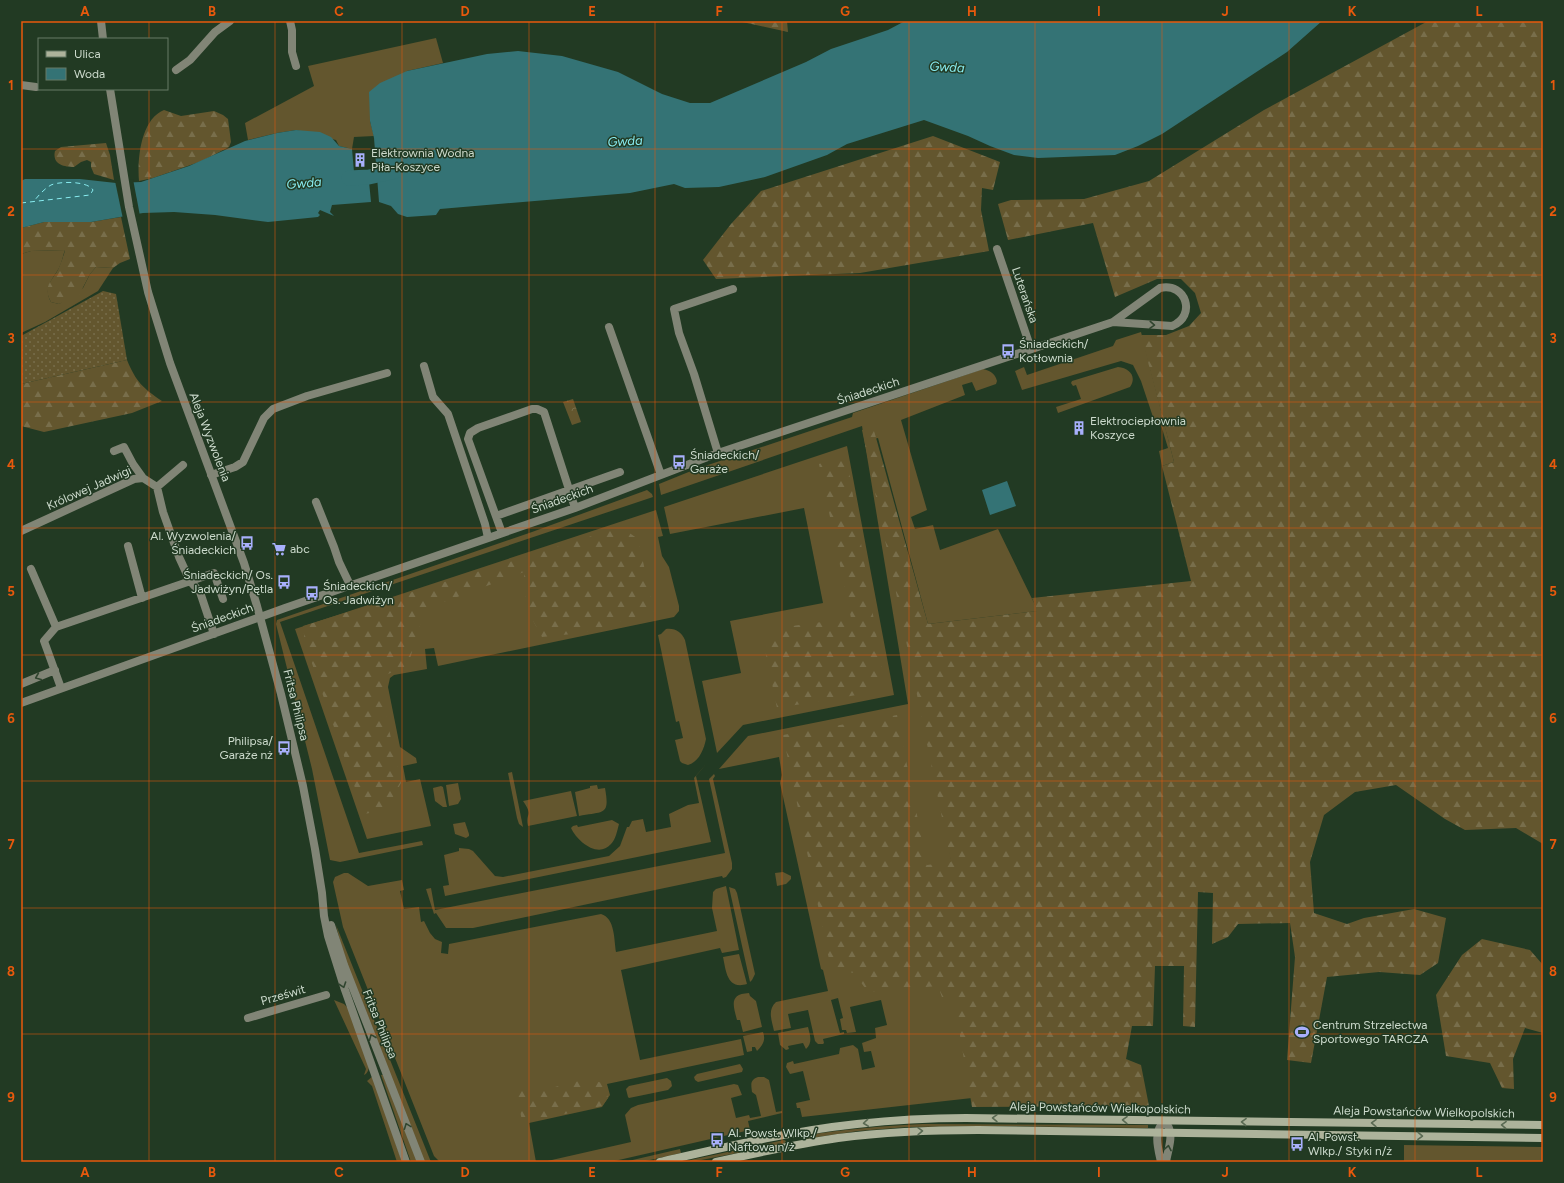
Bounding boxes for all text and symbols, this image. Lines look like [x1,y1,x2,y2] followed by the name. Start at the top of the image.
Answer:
[80,4,90,19] text: A
[208,4,216,19] text: B
[334,4,344,19] text: C
[460,4,470,19] text: D
[588,4,596,19] text: E
[715,4,723,19] text: F
[840,4,850,19] text: G
[967,4,977,19] text: H
[1097,4,1101,19] text: I
[1221,4,1229,19] text: J
[1348,4,1357,19] text: K
[1476,4,1483,19] text: L
[38,38,168,90] legend
[74,47,101,61] text: Ulica
[929,59,965,75] water label: Gwda
[74,67,105,81] text: Woda
[8,78,14,93] text: 1
[1550,78,1556,93] text: 1
[607,133,643,149] water label: Gwda
[371,146,474,174] place label: Elektrownia Wodna Piła-Koszyce
[352,152,368,168] building icon: Elektrownia Wodna Piła-Koszyce
[286,174,323,192] water label: Gwda
[7,204,15,219] text: 2
[1549,204,1557,219] text: 2
[1009,265,1041,325] street label: Luterańska
[1149,321,1155,330] one-way arrow
[7,331,15,346] text: 3
[1549,331,1557,346] text: 3
[1019,337,1089,365] place label: Śniadeckich/ Kotłownia
[1000,343,1016,359] bus stop icon: Śniadeckich/ Kotłownia
[835,374,901,408] street label: Śniadeckich
[187,390,233,484] street label: Aleja Wyzwolenia
[1090,414,1186,442] place label: Elektrociepłownia Koszyce
[1071,420,1087,436] building icon: Elektrociepłownia Koszyce
[690,448,760,476] place label: Śniadeckich/ Garaże
[671,454,687,470] bus stop icon: Śniadeckich/ Garaże
[7,457,15,472] text: 4
[1549,457,1557,472] text: 4
[45,463,133,513] street label: Królowej Jadwigi
[529,481,595,517] street label: Śniadeckich
[150,529,236,557] place label: Al. Wyzwolenia/ Śniadeckich
[239,535,255,551] bus stop icon: Al. Wyzwolenia/ Śniadeckich
[271,541,287,557] supermarket icon: abc
[290,542,310,556] place label: abc
[183,568,273,596] place label: Śniadeckich/ Os. Jadwiżyn/Pętla
[276,574,292,590] bus stop icon: Śniadeckich/ Os. Jadwiżyn/Pętla
[323,579,394,607] place label: Śniadeckich/ Os. Jadwiżyn
[7,584,15,599] text: 5
[1549,584,1557,599] text: 5
[304,585,320,601] bus stop icon: Śniadeckich/ Os. Jadwiżyn
[189,600,255,636] street label: Śniadeckich
[280,668,312,742] street label: Fritsa Philipsa
[34,673,41,681] one-way arrow
[7,711,15,726] text: 6
[1549,711,1557,726] text: 6
[220,734,273,762] place label: Philipsa/ Garaże nż
[276,740,292,756] bus stop icon: Philipsa/ Garaże nż
[7,837,15,852] text: 7
[1549,837,1557,852] text: 7
[7,964,15,979] text: 8
[1549,964,1557,979] text: 8
[339,981,347,988] one-way arrow
[259,982,307,1008] street label: Prześwit
[360,987,400,1061] street label: Fritsa Philipsa
[1313,1018,1428,1046] place label: Centrum Strzelectwa Sportowego TARCZA
[1294,1024,1310,1040] sports icon: Centrum Strzelectwa Sportowego TARCZA
[368,1033,376,1040] one-way arrow
[7,1090,15,1105] text: 9
[1549,1090,1557,1105] text: 9
[1009,1099,1191,1117] street label: Aleja Powstańców Wielkopolskich
[1333,1103,1515,1121] street label: Aleja Powstańców Wielkopolskich
[992,1114,998,1123] one-way arrow
[1122,1116,1128,1124] one-way arrow
[863,1118,869,1127] one-way arrow
[1241,1118,1247,1126] one-way arrow
[1371,1119,1377,1127] one-way arrow
[1501,1121,1507,1129] one-way arrow
[403,1122,411,1129] one-way arrow
[728,1126,817,1154] place label: Al. Powst. Wlkp./ Naftowa n/ż
[917,1127,923,1135] one-way arrow
[1308,1130,1392,1158] place label: Al. Powst. Wlkp./ Styki n/ż
[709,1132,725,1148] bus stop icon: Al. Powst. Wlkp./ Naftowa n/ż
[1417,1132,1423,1140] one-way arrow
[1289,1136,1305,1152] bus stop icon: Al. Powst. Wlkp./ Styki n/ż
[1164,1144,1172,1151] one-way arrow
[80,1165,90,1180] text: A
[208,1165,216,1180] text: B
[334,1165,344,1180] text: C
[460,1165,470,1180] text: D
[588,1165,596,1180] text: E
[715,1165,723,1180] text: F
[840,1165,850,1180] text: G
[967,1165,977,1180] text: H
[1097,1165,1101,1180] text: I
[1221,1165,1229,1180] text: J
[1348,1165,1357,1180] text: K
[1476,1165,1483,1180] text: L

